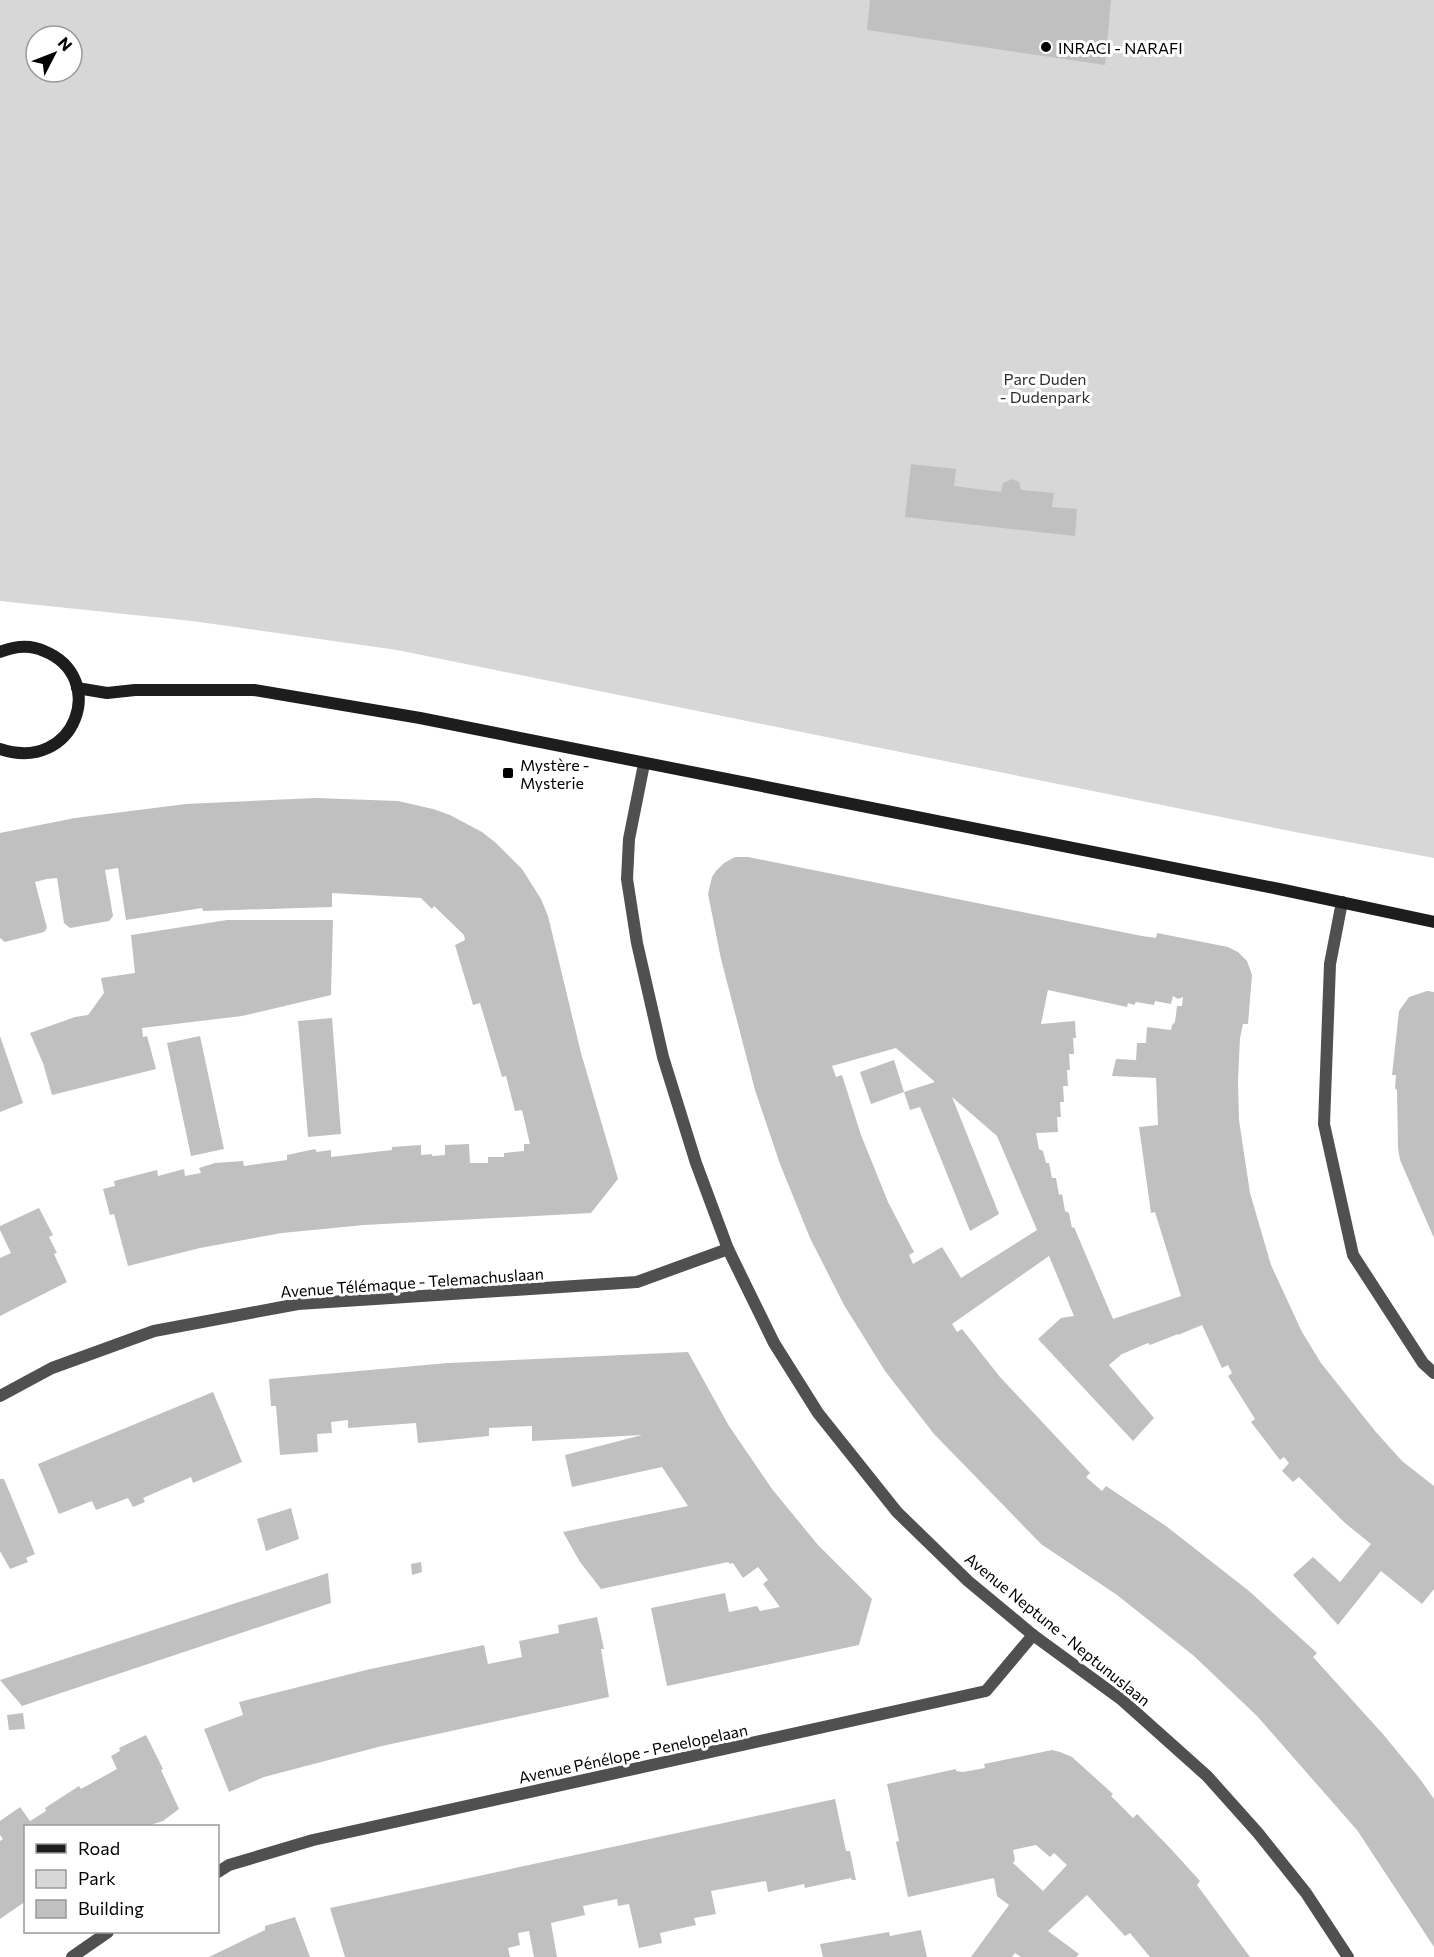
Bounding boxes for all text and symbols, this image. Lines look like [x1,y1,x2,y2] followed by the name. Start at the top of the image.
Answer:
[24,24,84,84] north arrow
[54,33,77,54] text: N
[1058,38,1183,57] place label: INRACI - NARAFI
[1039,40,1053,54] marker: INRACI - NARAFI
[1000,369,1090,406] park label: Parc Duden - Dudenpark
[520,755,590,792] place label: Mystère - Mysterie
[501,766,515,780] marker: Mystère - Mysterie
[280,1263,544,1301] street label: Avenue Télémaque - Telemachuslaan
[962,1548,1154,1710] street label: Avenue Neptune - Neptunuslaan
[517,1719,749,1787] street label: Avenue Pénélope - Penelopelaan
[24,1825,219,1933] legend
[78,1837,120,1859] text: Road
[78,1867,116,1889] text: Park
[78,1897,144,1919] text: Building

